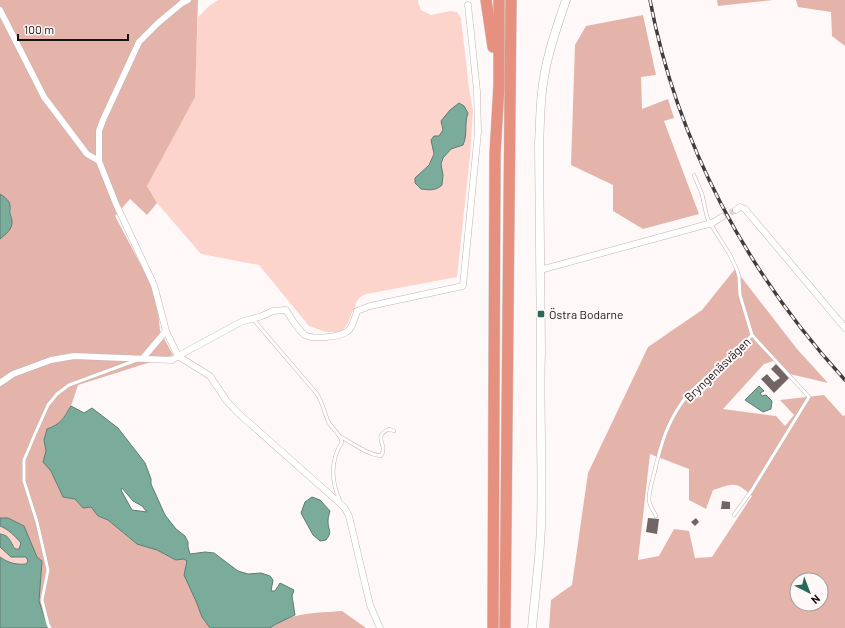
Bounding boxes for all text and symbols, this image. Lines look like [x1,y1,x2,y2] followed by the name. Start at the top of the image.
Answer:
[18,16,128,42] scale bar
[24,22,54,36] text: 100 m
[549,307,623,321] place label: Östra Bodarne
[536,309,546,319] marker: Östra Bodarne
[681,334,753,404] street label: Bryngenäsvägen
[789,572,829,612] north arrow
[809,593,823,607] text: N

